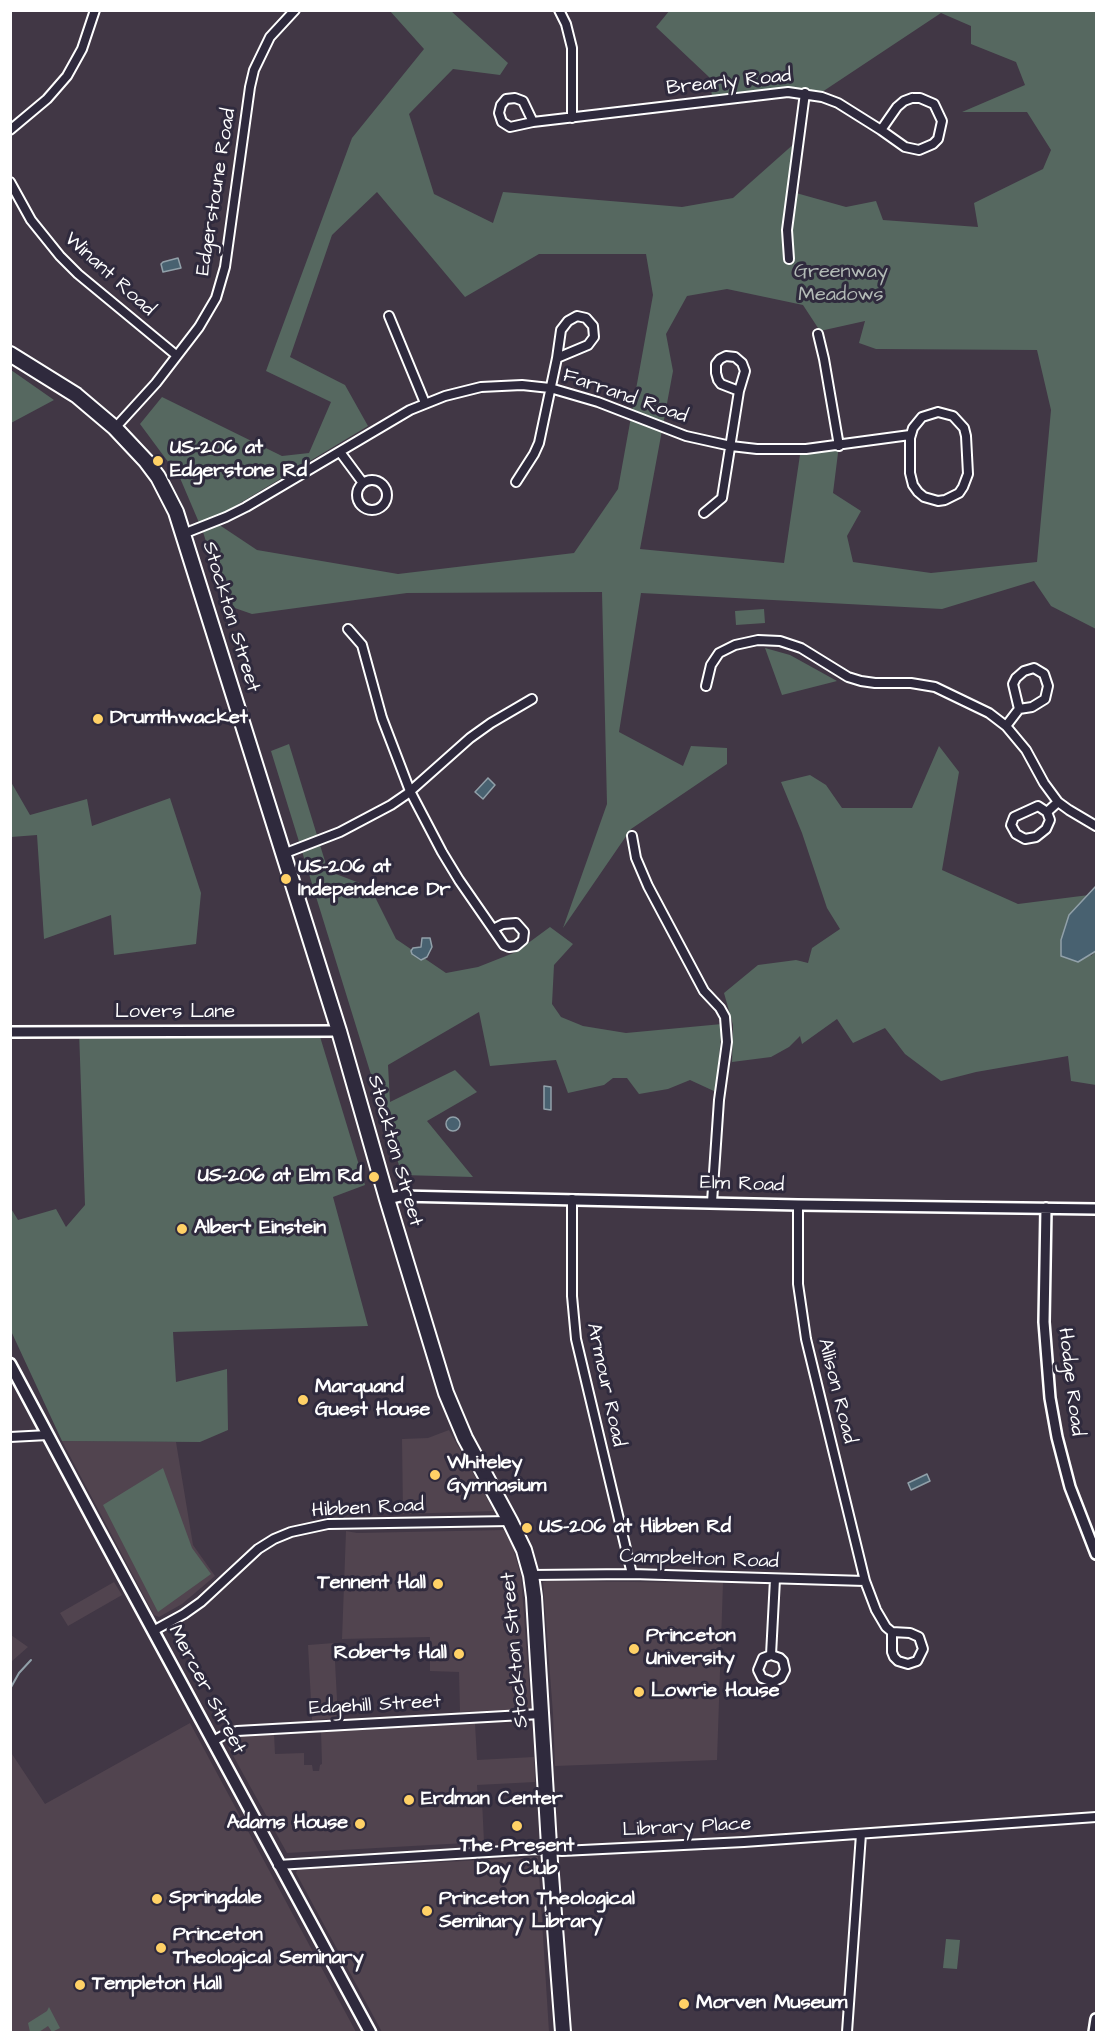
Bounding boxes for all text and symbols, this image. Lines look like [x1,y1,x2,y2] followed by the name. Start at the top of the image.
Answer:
[665,65,793,101] street label: Brearly Road
[192,107,242,277] street label: Edgerstoune Road
[59,228,159,322] street label: Winant Road
[794,261,888,308] park label: Greenway Meadows
[559,364,691,430] street label: Farrand Road
[170,437,307,484] place label: US-206 at Edgerstone Rd
[151,454,165,468] marker: US-206 at Edgerstone Rd
[196,539,264,695] street label: Stockton Street
[110,707,248,731] place label: Drumthwacket
[91,712,105,726] marker: Drumthwacket
[298,856,451,903] place label: US-206 at Independence Dr
[279,872,293,886] marker: US-206 at Independence Dr
[115,1001,235,1025] street label: Lovers Lane
[361,1073,427,1229] street label: Stockton Street
[198,1165,362,1189] place label: US-206 at Elm Rd
[367,1170,381,1184] marker: US-206 at Elm Rd
[699,1172,785,1198] street label: Elm Road
[194,1217,326,1241] place label: Albert Einstein
[175,1222,189,1236] marker: Albert Einstein
[580,1321,630,1449] street label: Armour Road
[1051,1327,1089,1437] street label: Hodge Road
[811,1336,861,1446] street label: Allison Road
[315,1376,430,1423] place label: Marquand Guest House
[296,1393,310,1407] marker: Marquand Guest House
[447,1452,546,1499] place label: Whiteley Gymnasium
[428,1468,442,1482] marker: Whiteley Gymnasium
[311,1494,425,1524] street label: Hibben Road
[539,1516,731,1540] place label: US-206 at Hibben Rd
[520,1521,534,1535] marker: US-206 at Hibben Rd
[619,1545,779,1575] street label: Campbelton Road
[497,1571,535,1729] street label: Stockton Street
[317,1572,426,1596] place label: Tennent Hall
[431,1577,445,1591] marker: Tennent Hall
[162,1621,250,1759] street label: Mercer Street
[646,1625,736,1672] place label: Princeton University
[334,1642,447,1666] place label: Roberts Hall
[627,1642,641,1656] marker: Princeton University
[452,1647,466,1661] marker: Roberts Hall
[651,1680,780,1704] place label: Lowrie House
[632,1685,646,1699] marker: Lowrie House
[308,1691,442,1721] street label: Edgehill Street
[421,1788,563,1812] place label: Erdman Center
[402,1793,416,1807] marker: Erdman Center
[227,1812,348,1836] place label: Adams House
[622,1813,752,1843] street label: Library Place
[353,1817,367,1831] marker: Adams House
[510,1819,524,1833] marker: The Present Day Club
[460,1835,574,1882] place label: The Present Day Club
[169,1887,262,1911] place label: Springdale
[439,1888,635,1935] place label: Princeton Theological Seminary Library
[150,1892,164,1906] marker: Springdale
[420,1904,434,1918] marker: Princeton Theological Seminary Library
[173,1924,364,1971] place label: Princeton Theological Seminary
[154,1941,168,1955] marker: Princeton Theological Seminary
[92,1973,222,1997] place label: Templeton Hall
[73,1978,87,1992] marker: Templeton Hall
[696,1992,847,2016] place label: Morven Museum
[677,1997,691,2011] marker: Morven Museum

